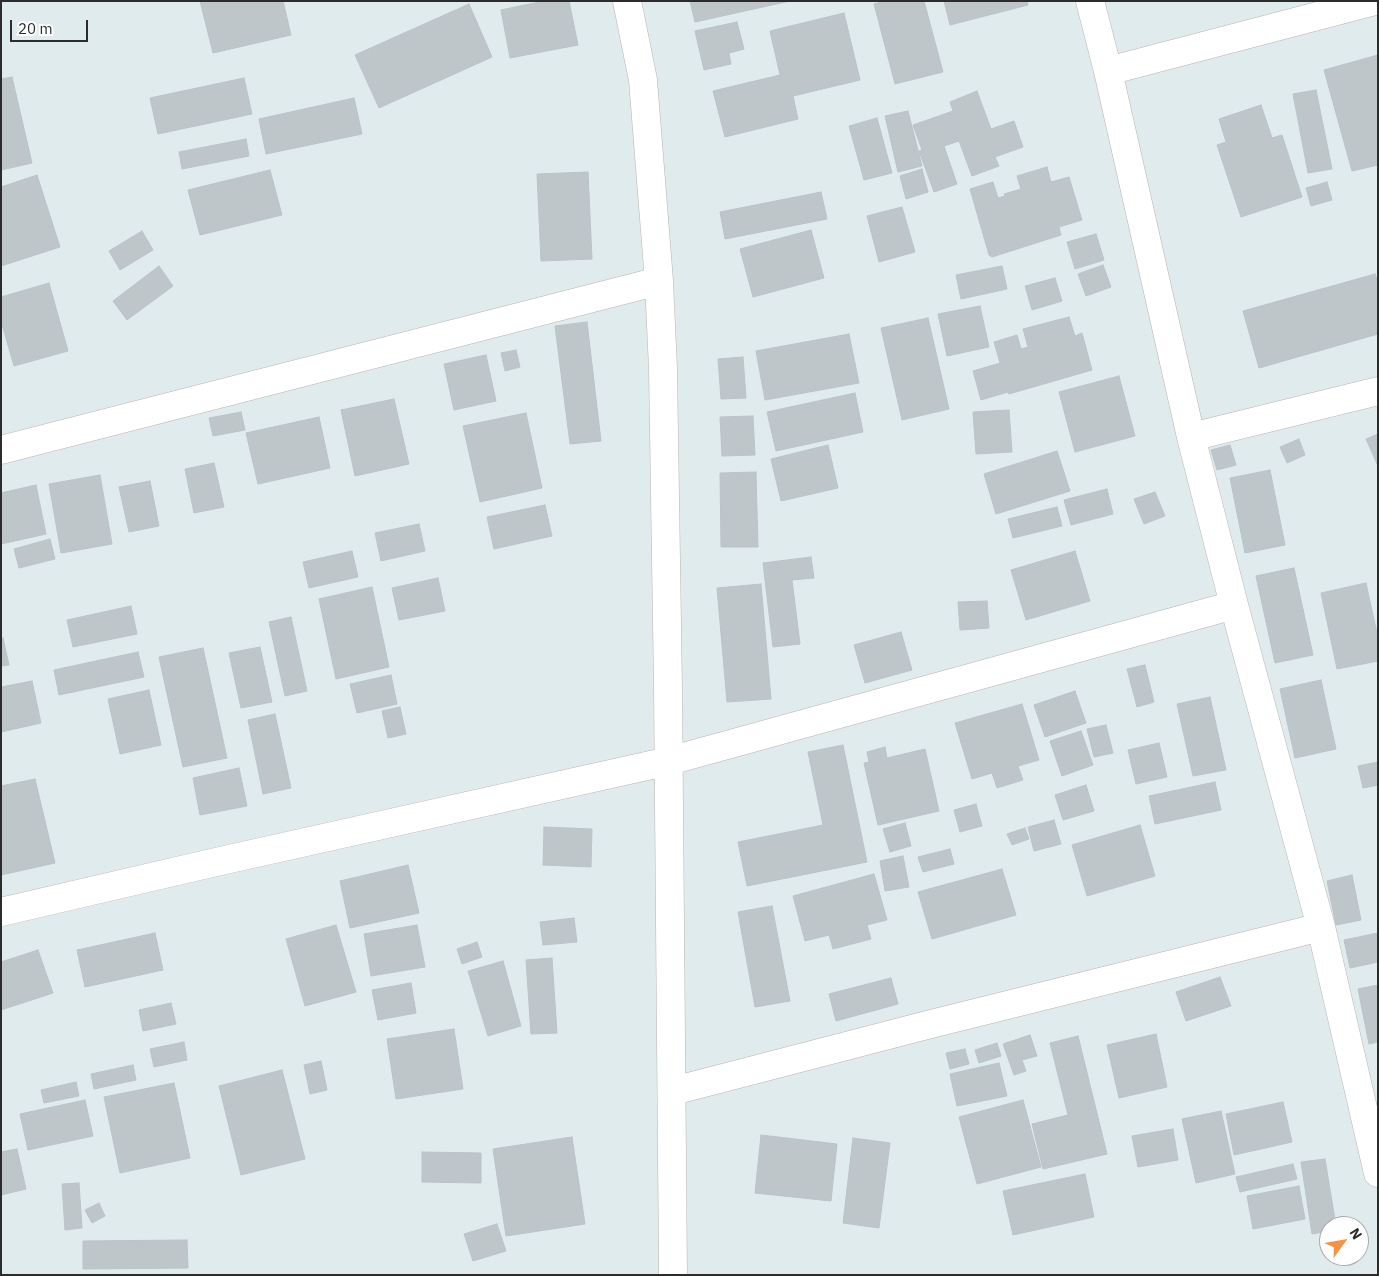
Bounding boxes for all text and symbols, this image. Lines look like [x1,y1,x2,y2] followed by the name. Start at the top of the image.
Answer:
[12,10,90,42] scale bar
[18,19,53,38] text: 20 m
[1319,1216,1369,1266] north arrow
[1346,1225,1366,1243] text: N

